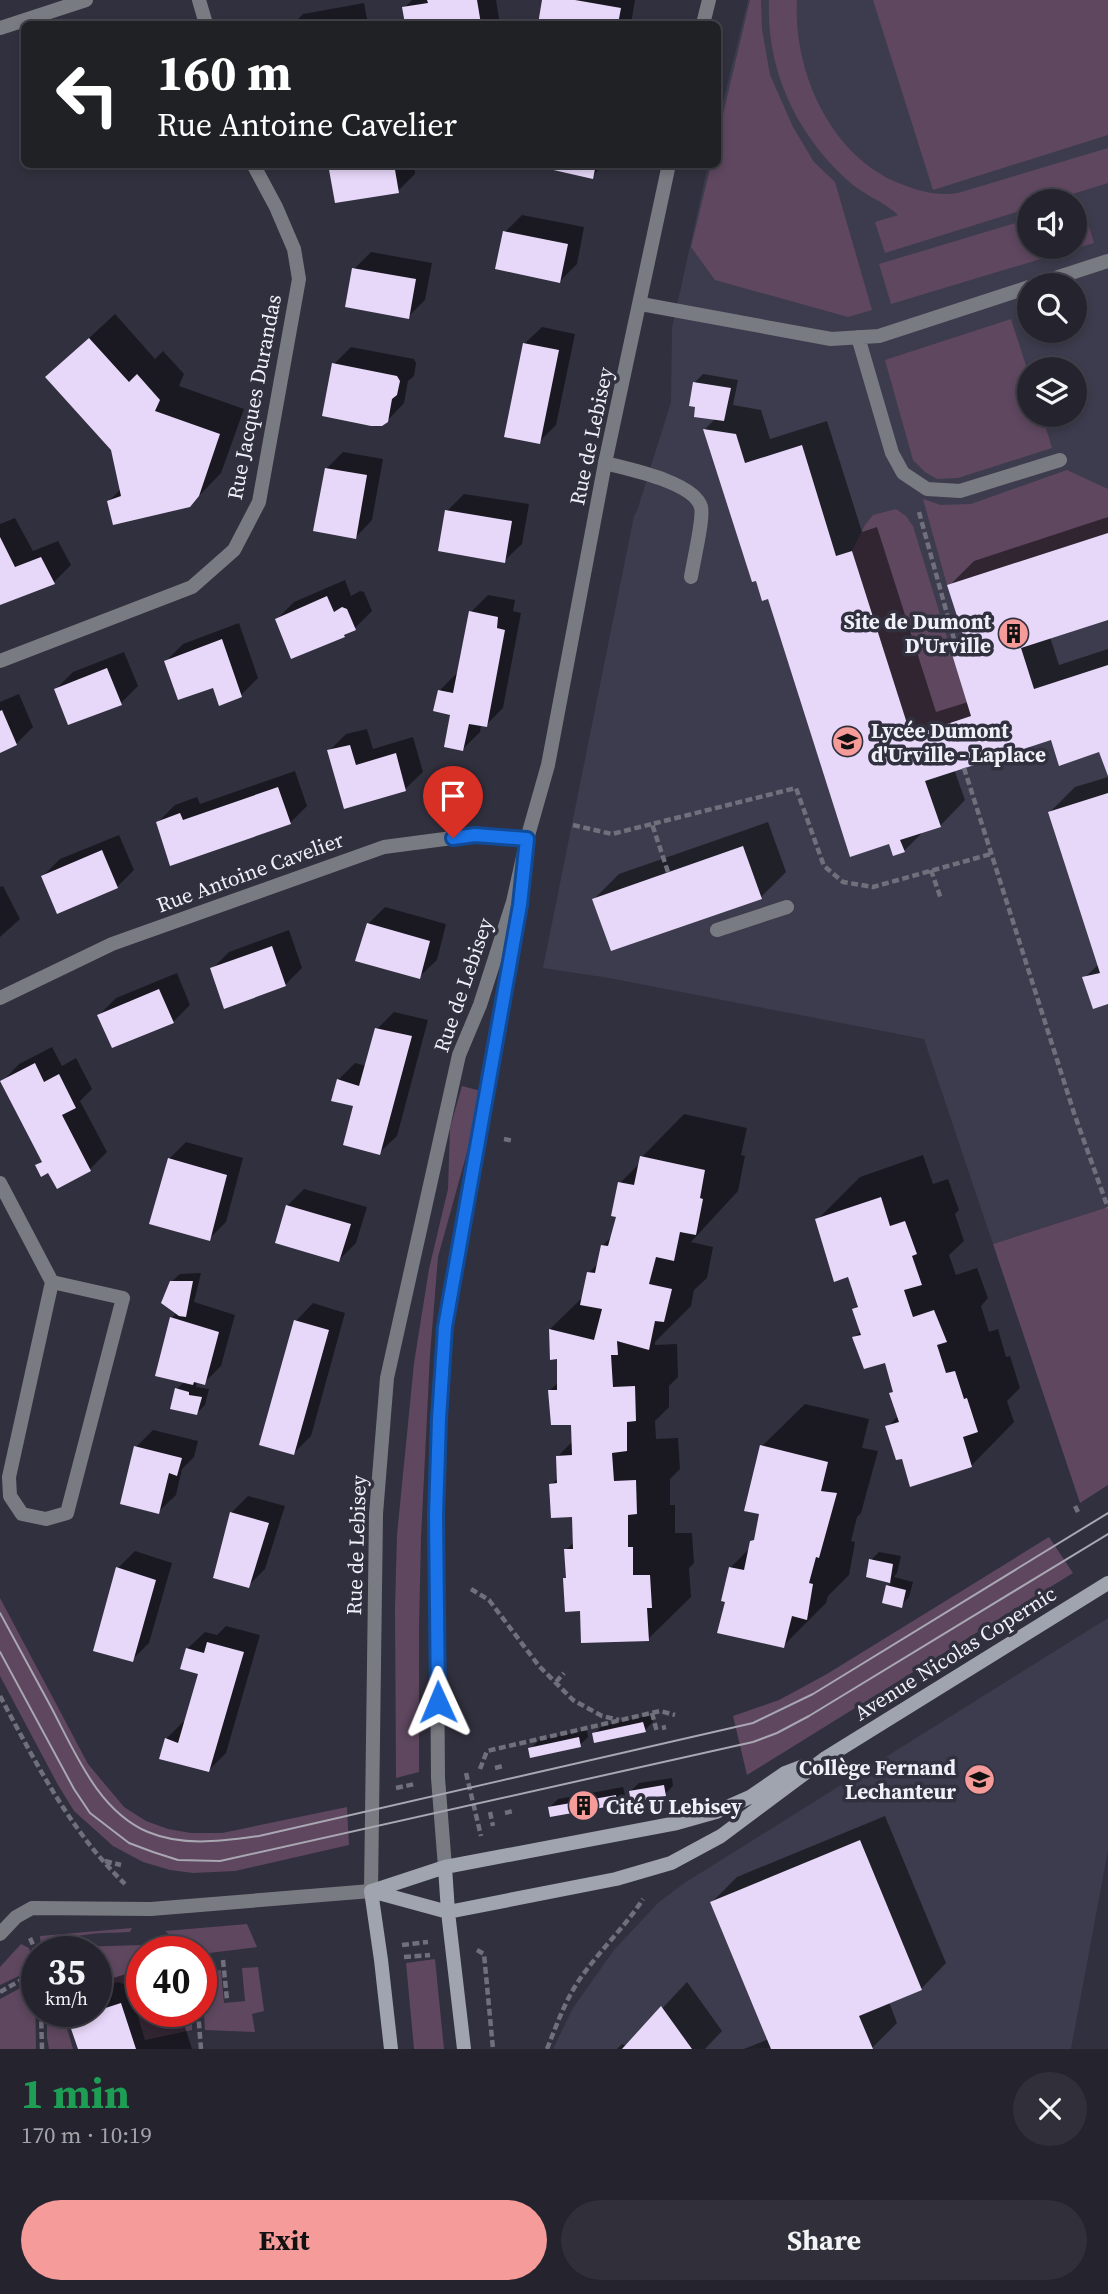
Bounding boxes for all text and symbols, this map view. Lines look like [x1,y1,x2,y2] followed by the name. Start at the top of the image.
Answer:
[157,39,292,106] text: 160 m
[42,49,133,140] icon: left
[157,103,457,147] text: Rue Antoine Cavelier
[1017,189,1087,427] map controls
[1017,189,1087,259] button: sound
[1017,273,1087,343] button: search
[220,292,288,502] street label: Rue Jacques Durandas
[1017,357,1087,427] button: layers
[562,364,620,508] street label: Rue de Lebisey
[843,607,991,660] place label: Site de Dumont D'Urville
[997,616,1031,650] building icon: Site de Dumont D'Urville
[871,716,1046,769] place label: Lycée Dumont d'Urville - Laplace
[831,725,865,759] school or university icon: Lycée Dumont d'Urville - Laplace
[423,766,483,838] pin
[434,777,472,815] icon: arrive
[153,825,348,919] street label: Rue Antoine Cavelier
[426,914,500,1056] street label: Rue de Lebisey
[339,1474,373,1616] street label: Rue de Lebisey
[848,1579,1062,1727] street label: Avenue Nicolas Copernic
[401,1665,475,1739] position arrow
[799,1753,957,1806] place label: Collège Fernand Lechanteur
[962,1762,996,1796] school or university icon: Collège Fernand Lechanteur
[566,1789,600,1823] building icon: Cité U Lebisey
[606,1792,743,1821] place label: Cité U Lebisey
[126,1936,217,2027] speed limit sign: 40
[48,1948,85,1996] text: 35
[45,1986,88,2011] text: km/h
[21,2064,130,2122] text: 1 min
[1013,2072,1087,2146] button: close
[21,2119,152,2151] text: 170 m · 10:19
[21,2200,547,2280] button: Exit
[561,2200,1087,2280] button: Share

